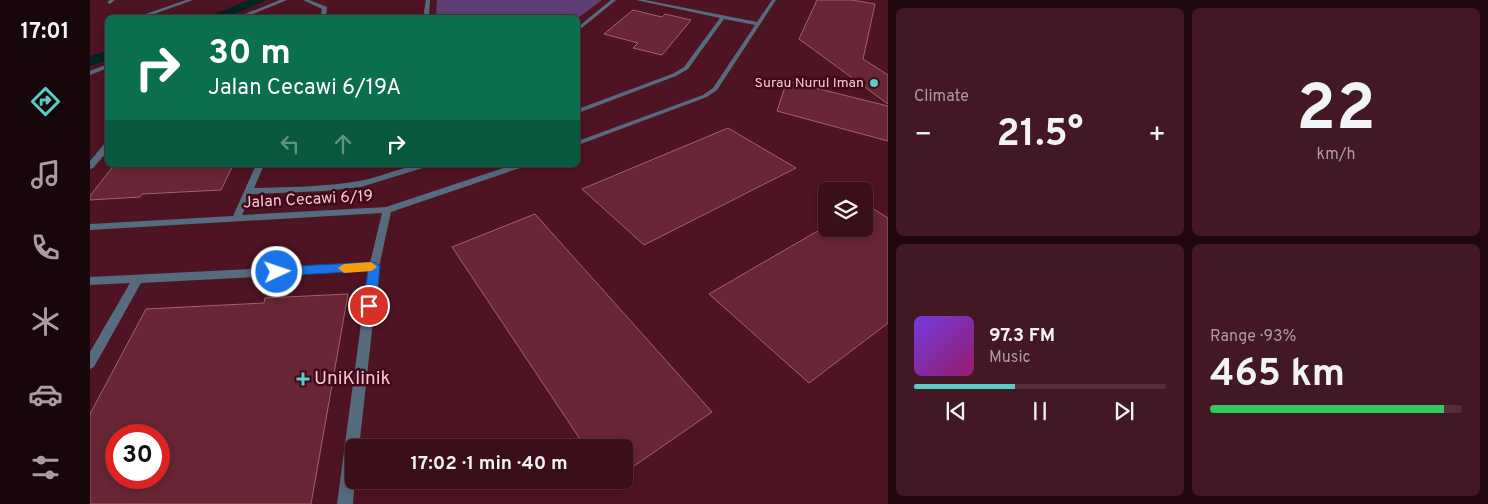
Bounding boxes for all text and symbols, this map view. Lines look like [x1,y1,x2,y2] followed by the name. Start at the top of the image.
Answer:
[20,19,70,46] text: 17:01
[208,32,291,76] text: 30 m
[125,35,190,100] icon: right
[1296,71,1376,153] text: 22
[208,75,401,102] text: Jalan Cecawi 6/19A
[755,75,864,92] place label: Surau Nurul Iman
[868,77,880,89] marker: Surau Nurul Iman
[28,84,63,119] icon: directions
[914,87,969,107] text: Climate
[997,111,1083,160] text: 21.5°
[914,118,932,154] text: −
[1148,118,1166,154] text: +
[276,130,304,158] icon: left
[329,130,357,158] icon: ahead
[382,130,410,158] icon: right
[1317,145,1355,165] text: km/h
[28,157,63,192] icon: music
[818,182,873,237] map controls
[818,182,873,237] button: layers
[242,187,374,213] street label: Jalan Cecawi 6/19
[28,230,63,265] icon: phone
[250,245,302,297] position arrow
[348,285,390,327] pin
[355,292,383,320] icon: arrive
[28,304,63,339] icon: climate
[989,324,1055,348] text: 97.3 FM
[1210,327,1297,347] text: Range · 93%
[989,348,1030,368] text: Music
[1210,351,1345,400] text: 465 km
[314,367,391,391] place label: UniKlinik
[296,372,310,386] marker: UniKlinik
[28,377,63,412] icon: car
[942,397,970,425] icon: previous
[1026,397,1054,425] icon: pause
[1110,397,1138,425] icon: next
[105,424,170,489] speed limit sign: 30
[28,450,63,485] icon: filters
[410,452,568,476] text: 17:02 · 1 min · 40 m

